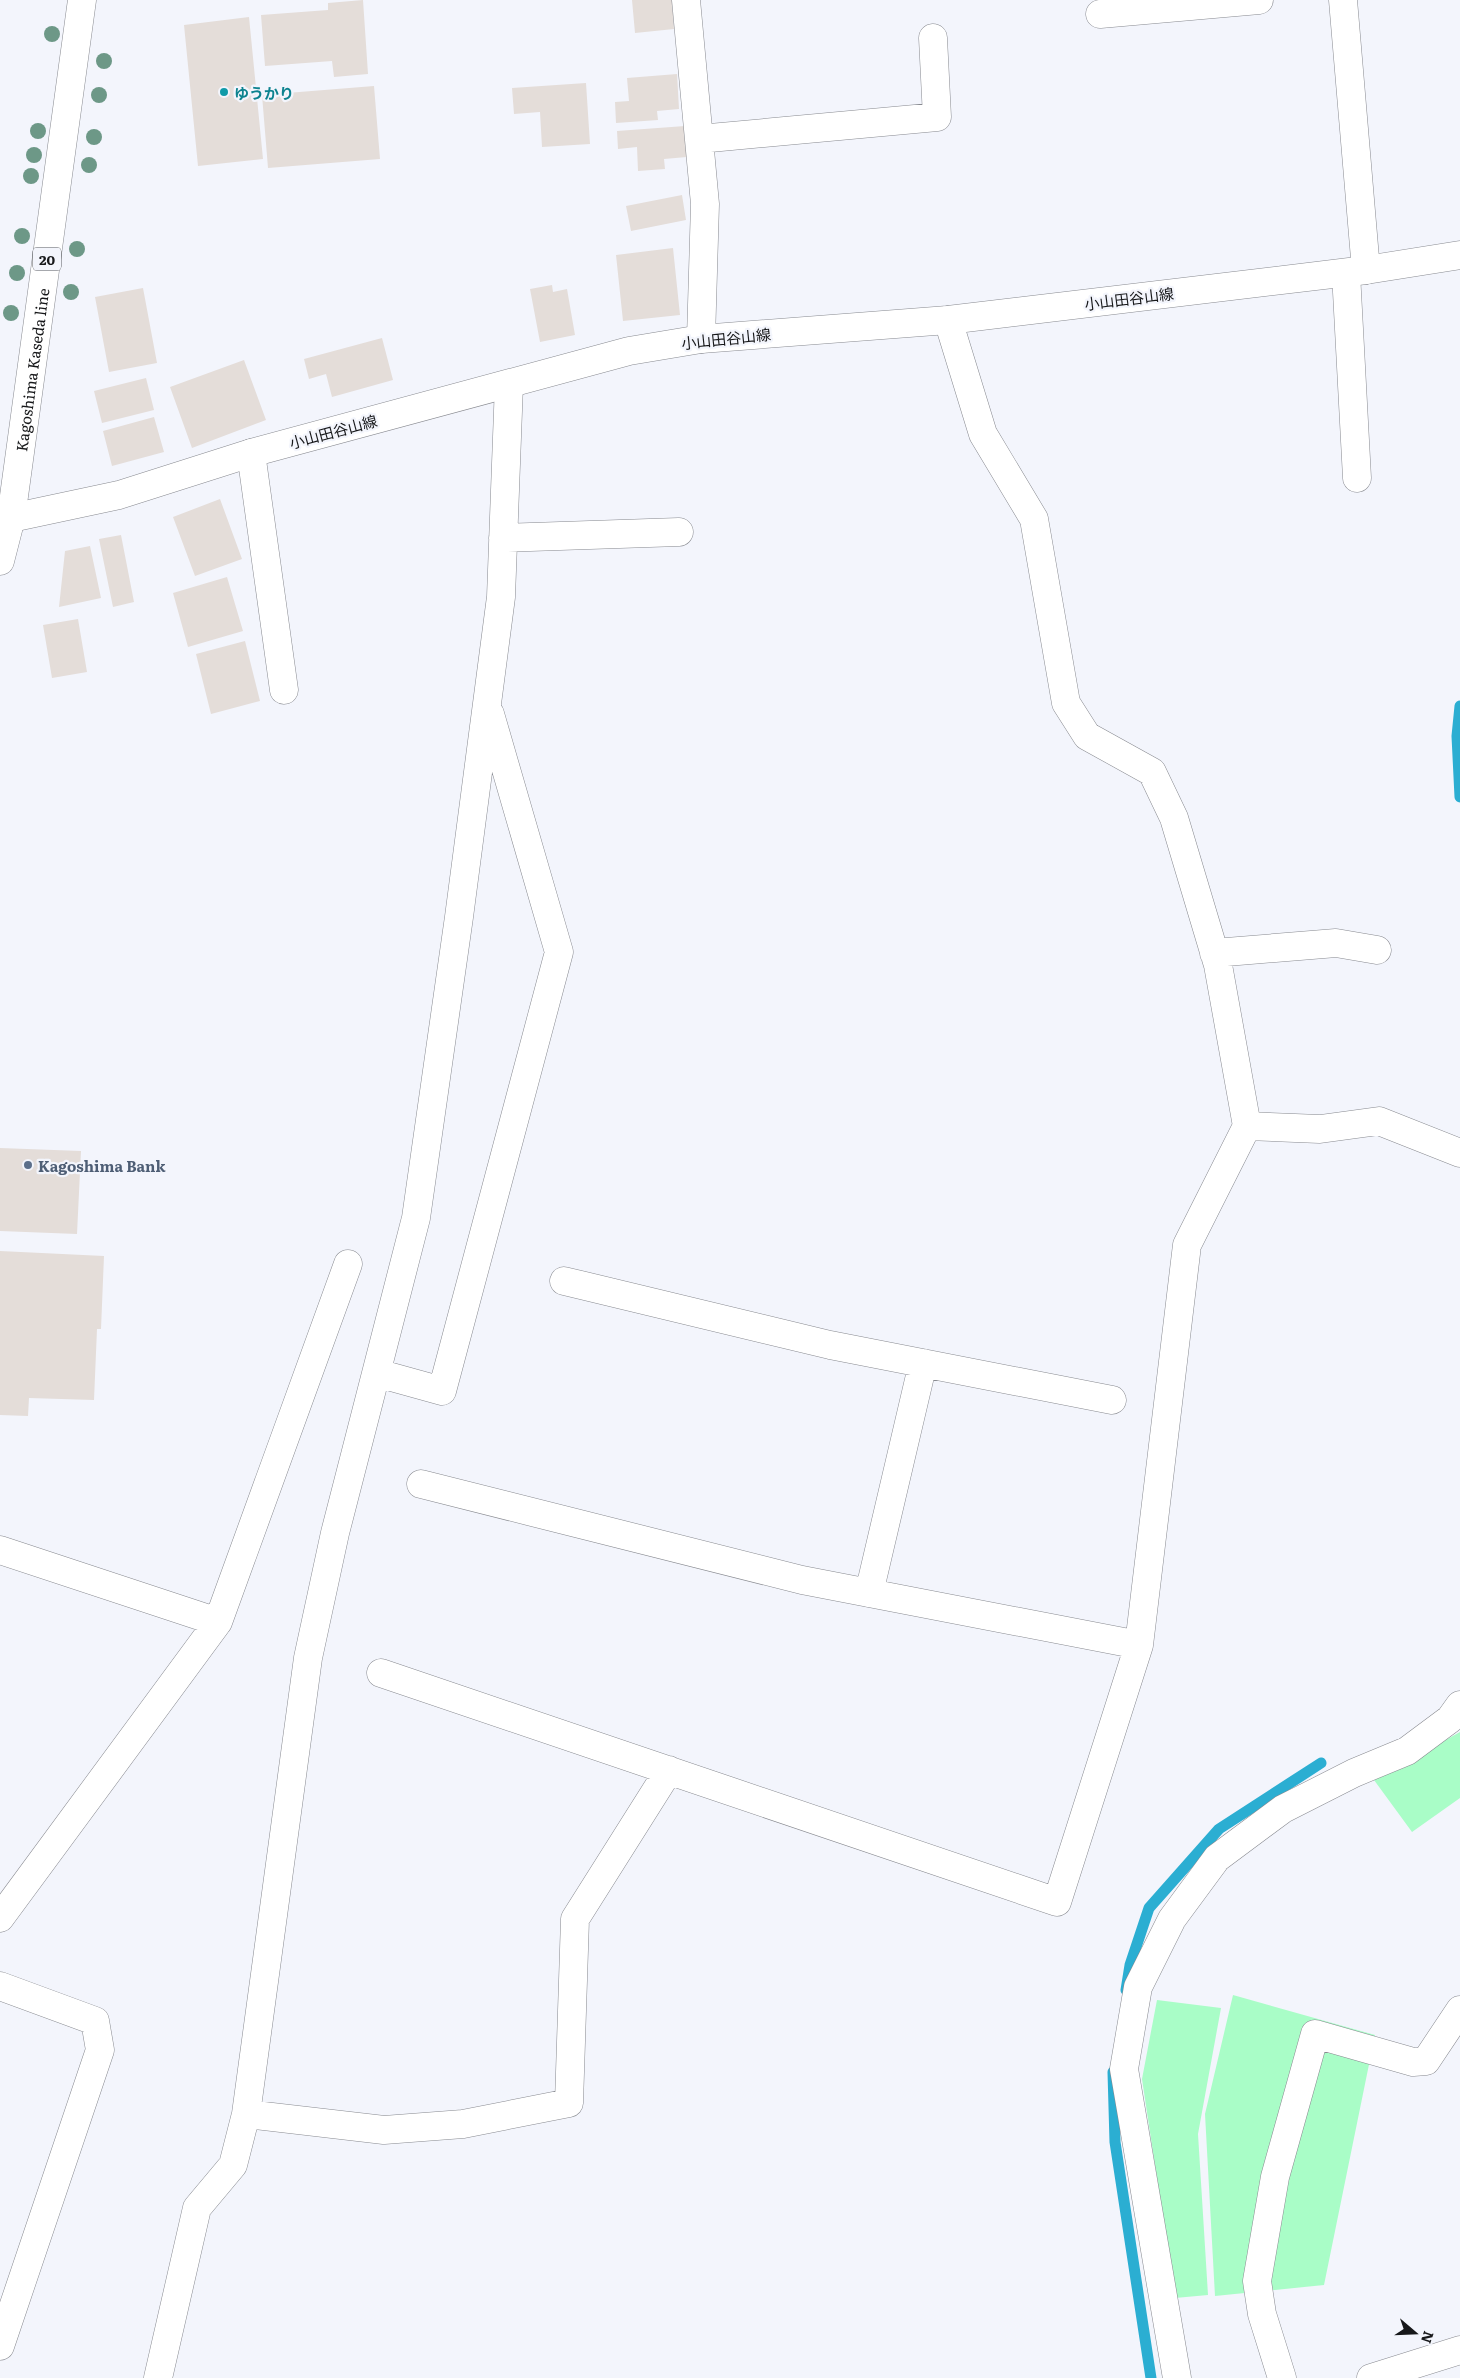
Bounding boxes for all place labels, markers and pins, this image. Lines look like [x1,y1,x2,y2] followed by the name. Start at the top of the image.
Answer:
[234,81,294,104] place label: ゆうかり
[218,86,230,98] marker: ゆうかり
[38,1154,166,1177] place label: Kagoshima Bank
[22,1159,34,1171] marker: Kagoshima Bank

